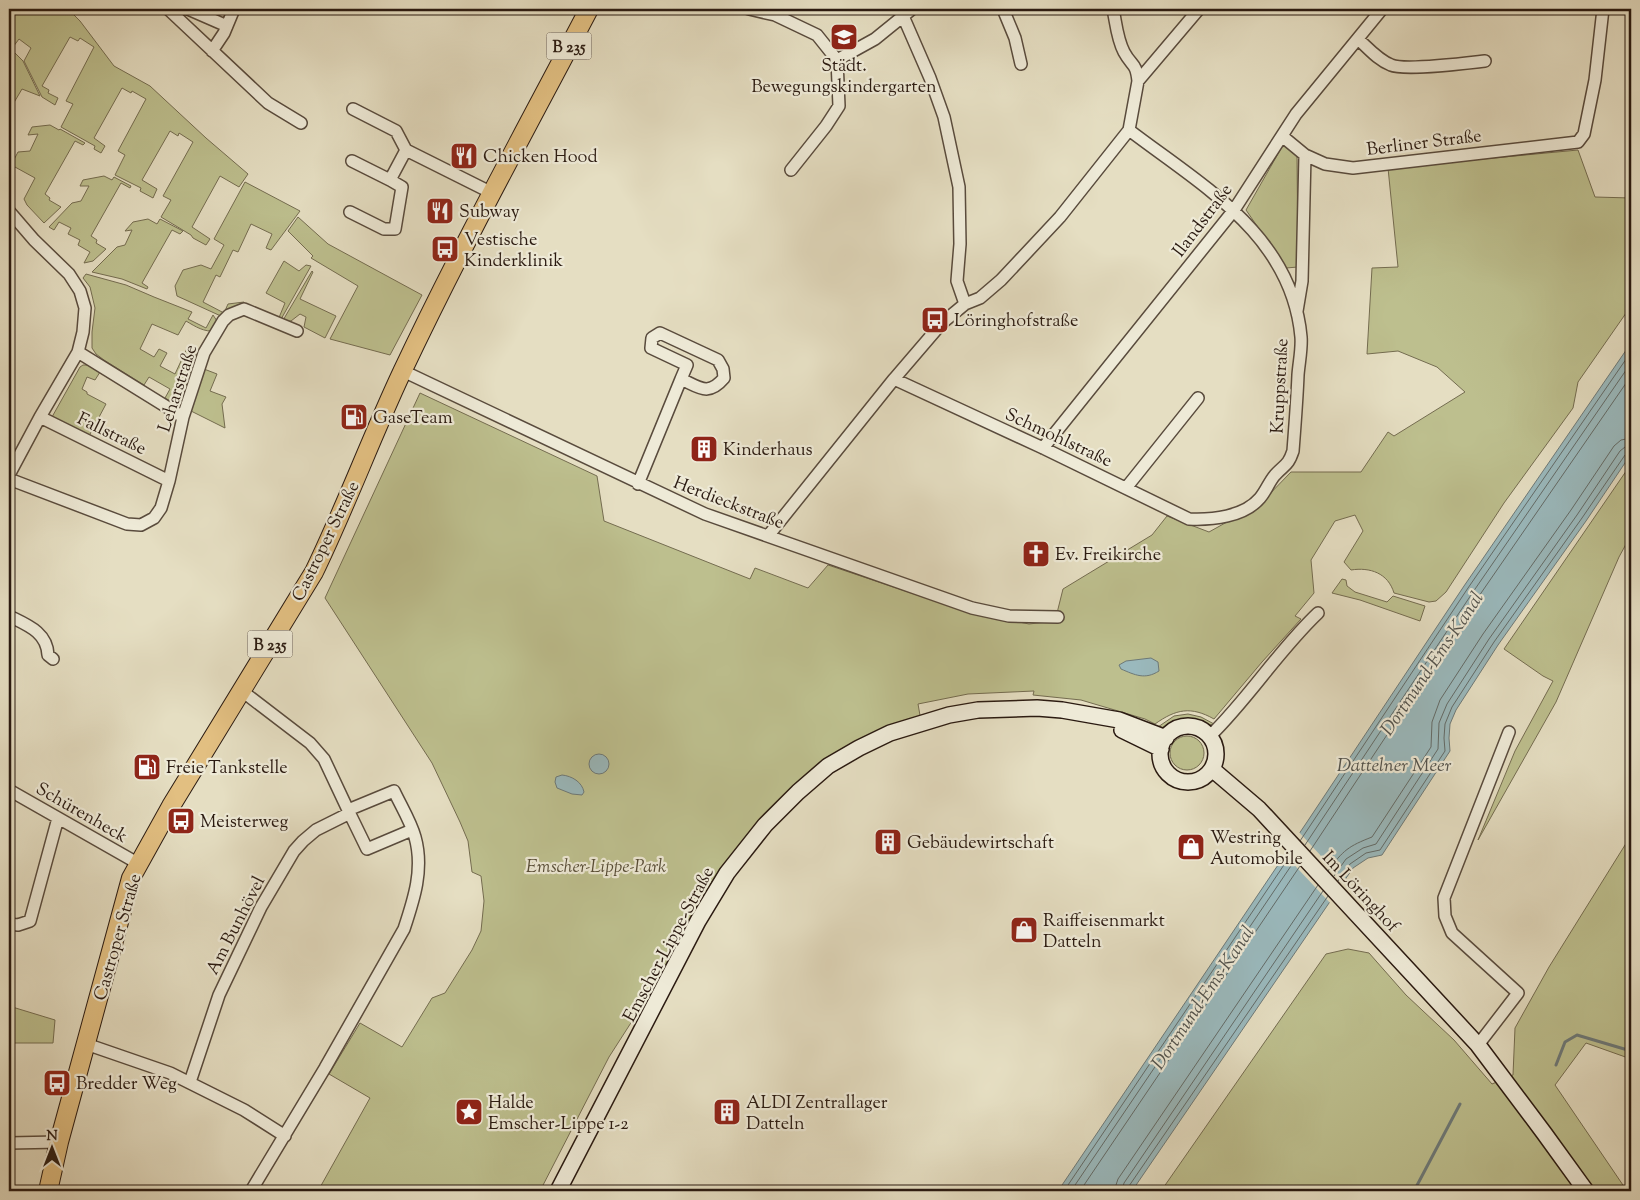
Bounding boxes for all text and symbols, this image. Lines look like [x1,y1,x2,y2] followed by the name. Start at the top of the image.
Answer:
[829,22,859,52] school or university icon: Städt. Bewegungskindergarten
[546,32,592,59] road number: B 235
[751,54,937,101] place label: Städt. Bewegungskindergarten
[1365,124,1483,164] street label: Berliner Straße
[449,141,479,171] restaurant icon: Chicken Hood
[483,145,598,171] place label: Chicken Hood
[1167,179,1240,263] street label: Ilandstraße
[425,196,455,226] restaurant icon: Subway
[459,200,520,226] place label: Subway
[464,228,563,275] place label: Vestische Kinderklinik
[430,234,460,264] bus stop icon: Vestische Kinderklinik
[920,305,950,335] bus stop icon: Löringhofstraße
[954,309,1078,335] place label: Löringhofstraße
[1266,338,1296,435] street label: Kruppstraße
[153,341,205,436] street label: Leharstraße
[339,402,369,432] fuel station icon: GaseTeam
[1000,403,1116,475] street label: Schmohlstraße
[373,406,453,432] place label: GaseTeam
[72,407,150,463] street label: Fallstraße
[689,434,719,464] building icon: Kinderhaus
[723,438,813,464] place label: Kinderhaus
[669,471,788,537] street label: Herdieckstraße
[286,477,367,606] street label: Castroper Straße
[1021,539,1051,569] church icon: Ev. Freikirche
[1055,543,1161,569] place label: Ev. Freikirche
[1375,587,1491,742] water label: Dortmund-Ems-Kanal
[248,630,292,658] road number: B 235
[132,752,162,782] fuel station icon: Freie Tankstelle
[1337,753,1452,780] water label: Dattelner Meer
[166,756,288,782] place label: Freie Tankstelle
[30,777,132,851] street label: Schürenheck
[166,806,196,836] bus stop icon: Meisterweg
[200,810,288,836] place label: Meisterweg
[1210,826,1303,873] place label: Westring Automobile
[873,827,903,857] building icon: Gebäudewirtschaft
[907,831,1054,857] place label: Gebäudewirtschaft
[1176,832,1206,862] shop icon: Westring Automobile
[1315,846,1405,939] street label: Im Löringhof
[526,855,666,881] park label: Emscher-Lippe-Park
[618,863,722,1027] street label: Emscher-Lippe-Straße
[88,871,149,1004] street label: Castroper Straße
[201,872,273,980] street label: Am Bunhövel
[1043,909,1165,956] place label: Raiffeisenmarkt Datteln
[1009,915,1039,945] shop icon: Raiffeisenmarkt Datteln
[1146,921,1262,1076] water label: Dortmund-Ems-Kanal
[42,1068,72,1098] bus stop icon: Bredder Weg
[76,1072,177,1098] place label: Bredder Weg
[488,1091,629,1138] place label: Halde Emscher-Lippe 1-2
[746,1091,888,1138] place label: ALDI Zentrallager Datteln
[454,1097,484,1127] place icon: Halde Emscher-Lippe 1-2
[712,1097,742,1127] building icon: ALDI Zentrallager Datteln
[28,1122,78,1172] north arrow
[46,1127,58,1147] text: N

